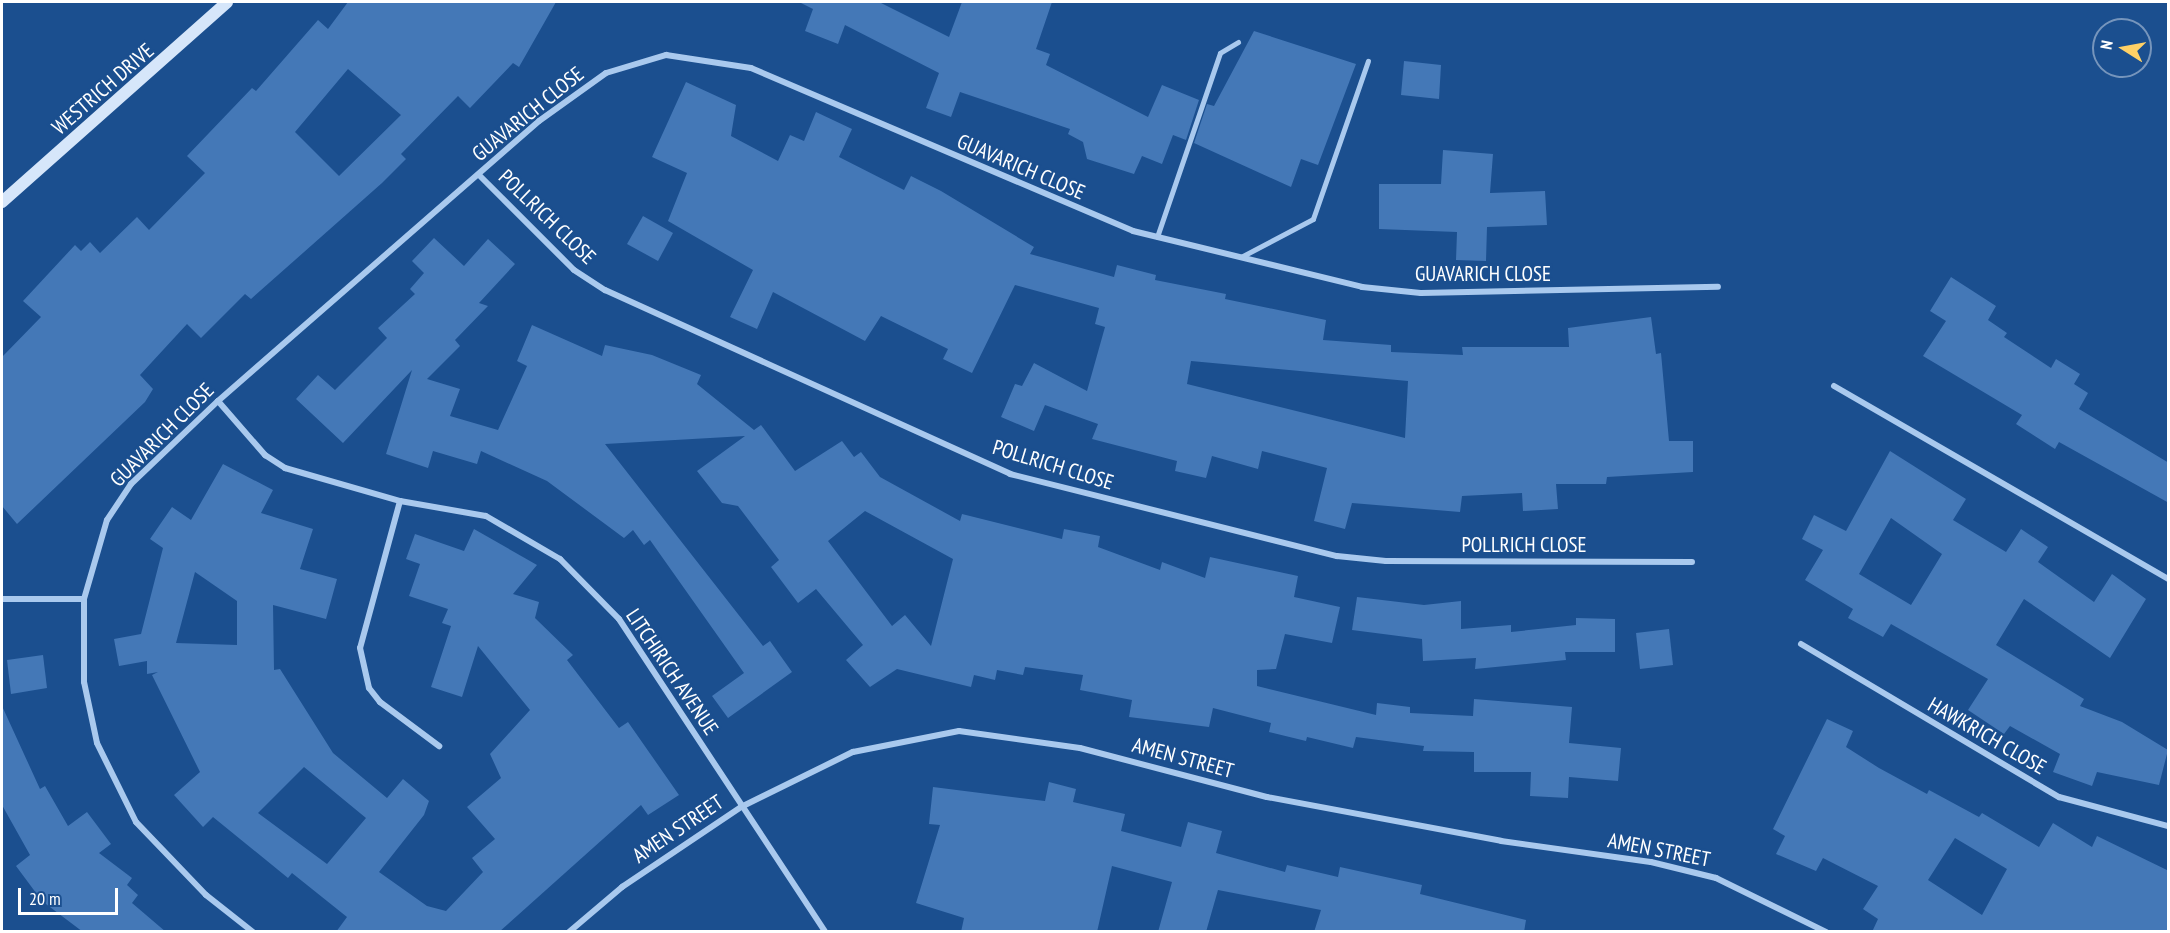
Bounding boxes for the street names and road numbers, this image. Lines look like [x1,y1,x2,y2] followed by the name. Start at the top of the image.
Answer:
[47,38,159,140] street label: WESTRICH DRIVE
[467,61,589,167] street label: GUAVARICH CLOSE
[953,129,1089,205] street label: GUAVARICH CLOSE
[493,164,601,270] street label: POLLRICH CLOSE
[1415,261,1551,287] street label: GUAVARICH CLOSE
[105,378,219,492] street label: GUAVARICH CLOSE
[989,435,1117,495] street label: POLLRICH CLOSE
[1461,532,1587,558] street label: POLLRICH CLOSE
[620,604,724,740] street label: LITCHIRICH AVENUE
[1924,692,2050,780] street label: HAWKRICH CLOSE
[1130,732,1236,784] street label: AMEN STREET
[628,789,728,869] street label: AMEN STREET
[1606,828,1712,872] street label: AMEN STREET

